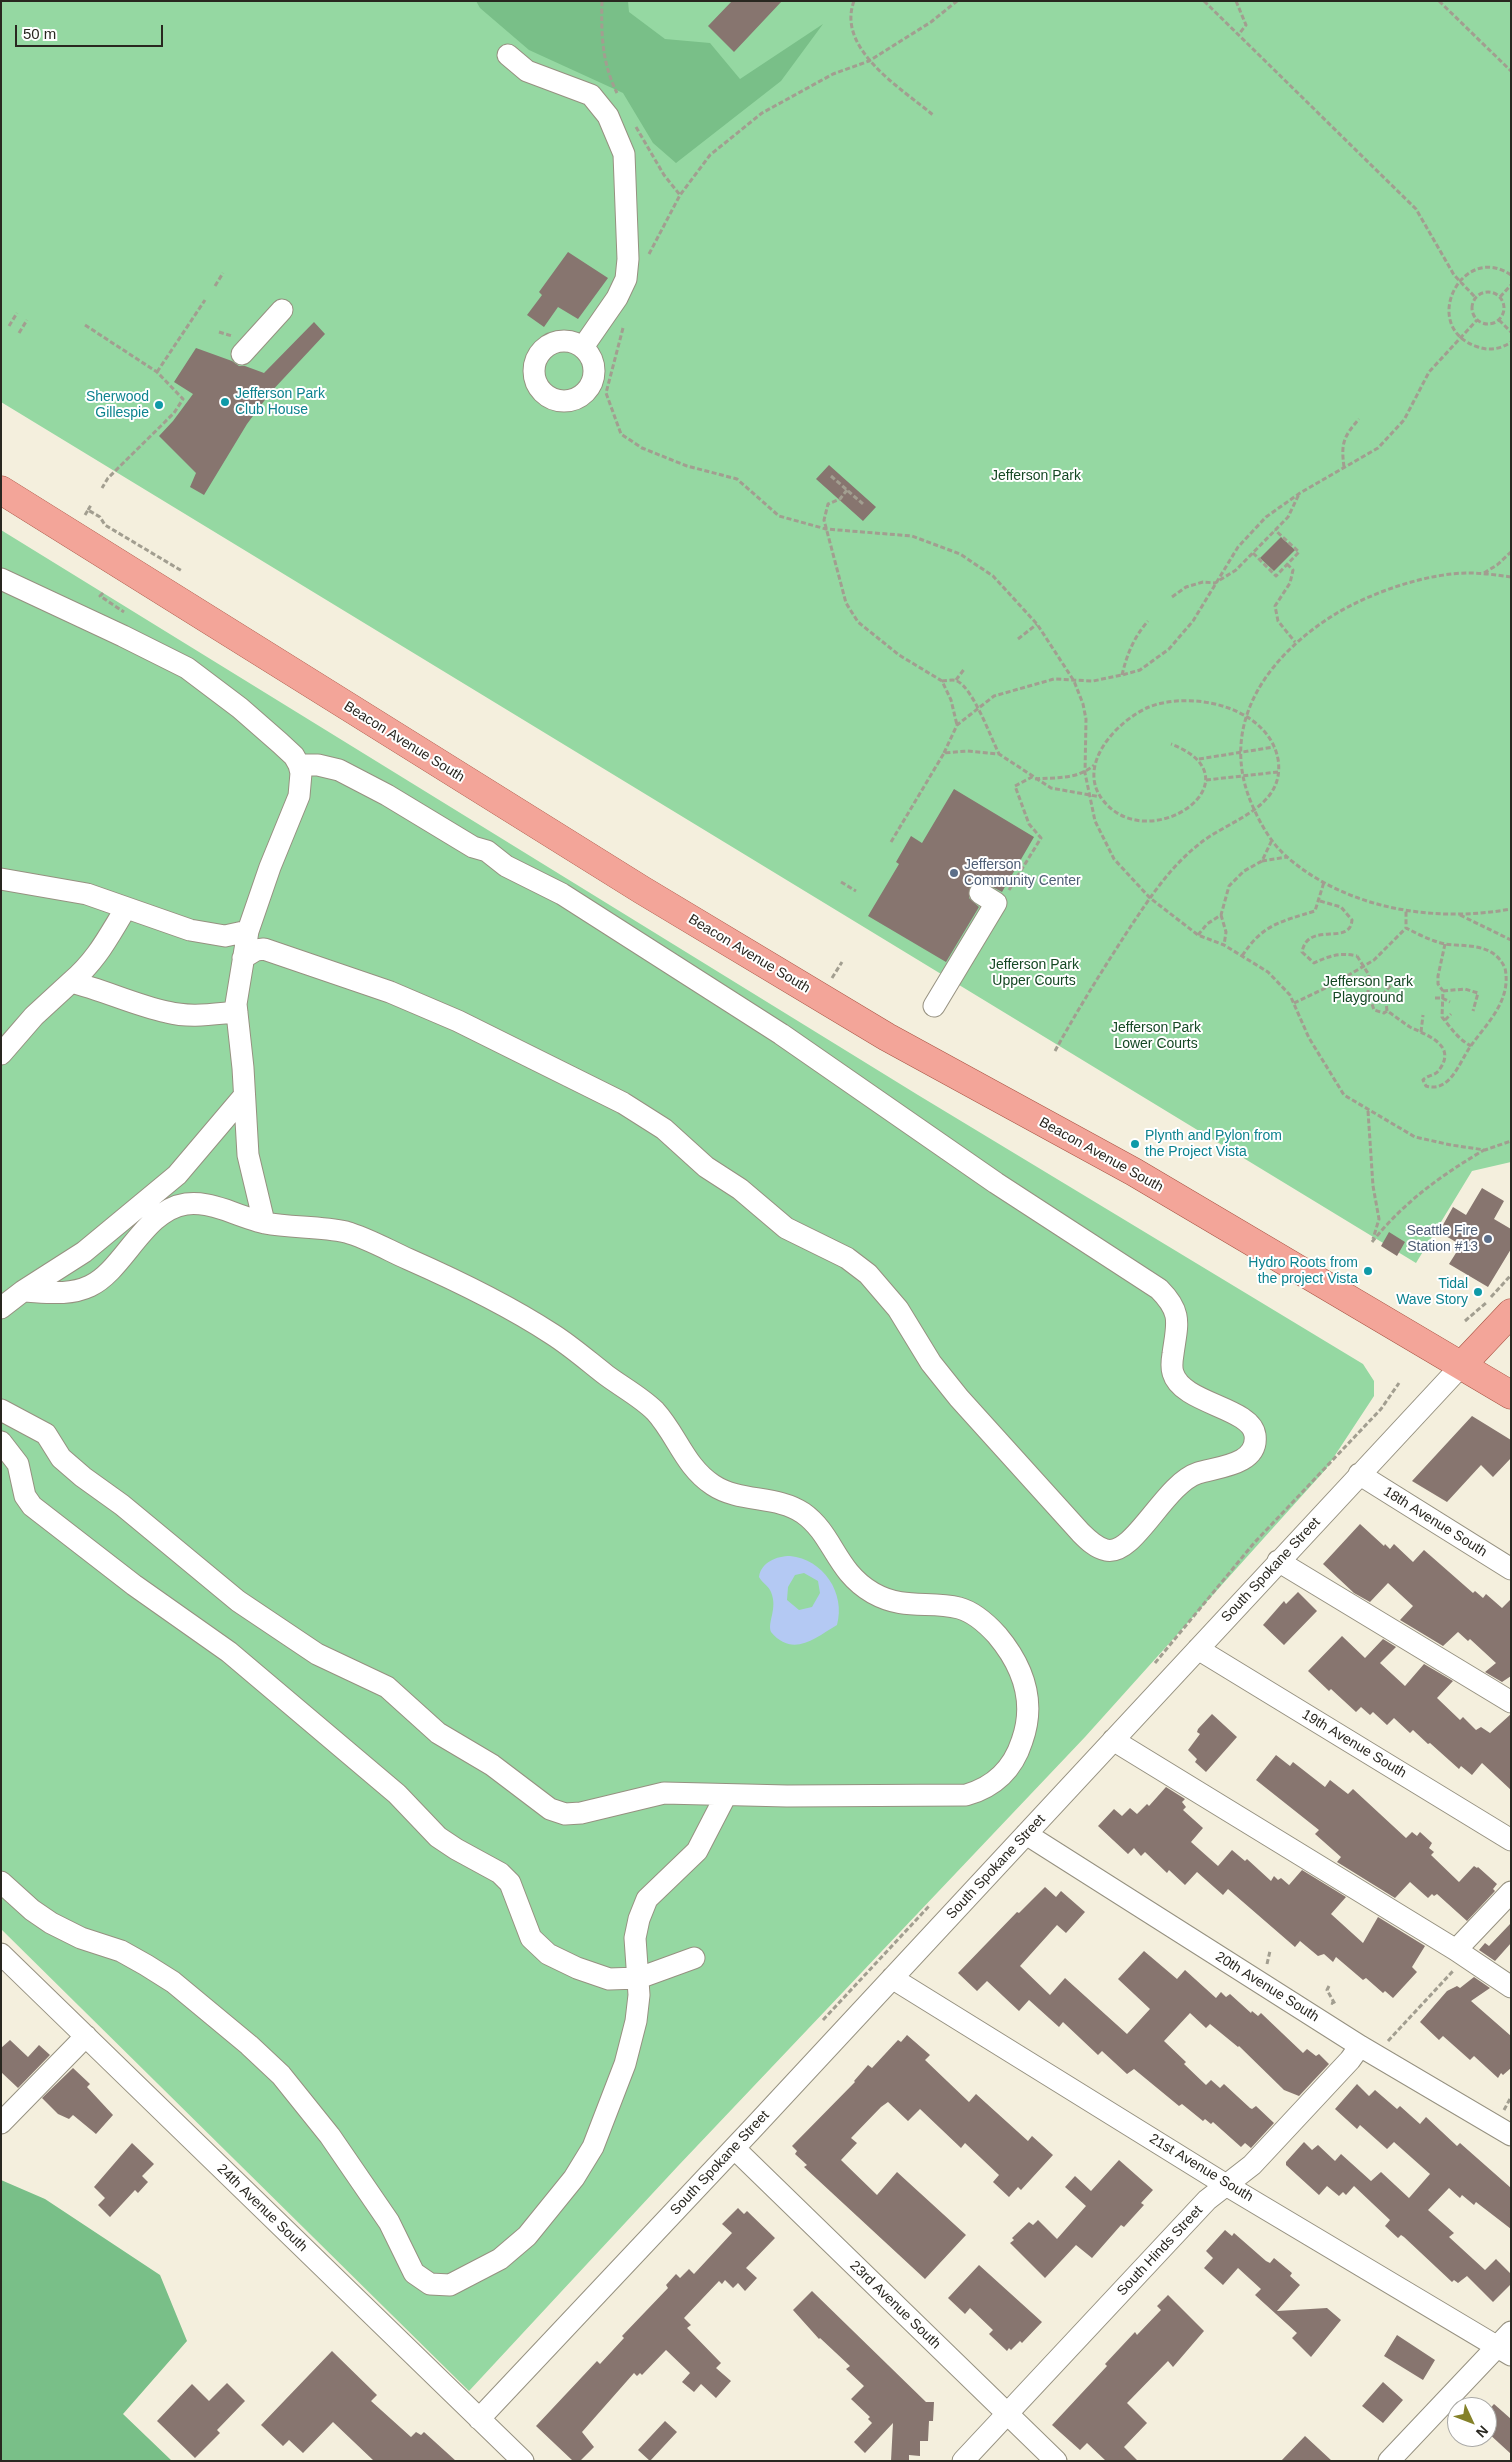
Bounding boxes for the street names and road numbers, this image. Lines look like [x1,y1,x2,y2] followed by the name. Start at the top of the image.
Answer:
[341,698,467,786] street label: Beacon Avenue South
[685,911,813,997] street label: Beacon Avenue South
[1036,1114,1166,1196] street label: Beacon Avenue South
[1380,1483,1490,1561] street label: 18th Avenue South
[1218,1514,1324,1626] street label: South Spokane Street
[1299,1706,1409,1782] street label: 19th Avenue South
[943,1811,1049,1923] street label: South Spokane Street
[1212,1948,1322,2026] street label: 20th Avenue South
[667,2107,773,2219] street label: South Spokane Street
[1146,2130,1256,2206] street label: 21st Avenue South
[213,2161,311,2255] street label: 24th Avenue South
[1114,2202,1206,2300] street label: South Hinds Street
[846,2257,944,2353] street label: 23rd Avenue South

